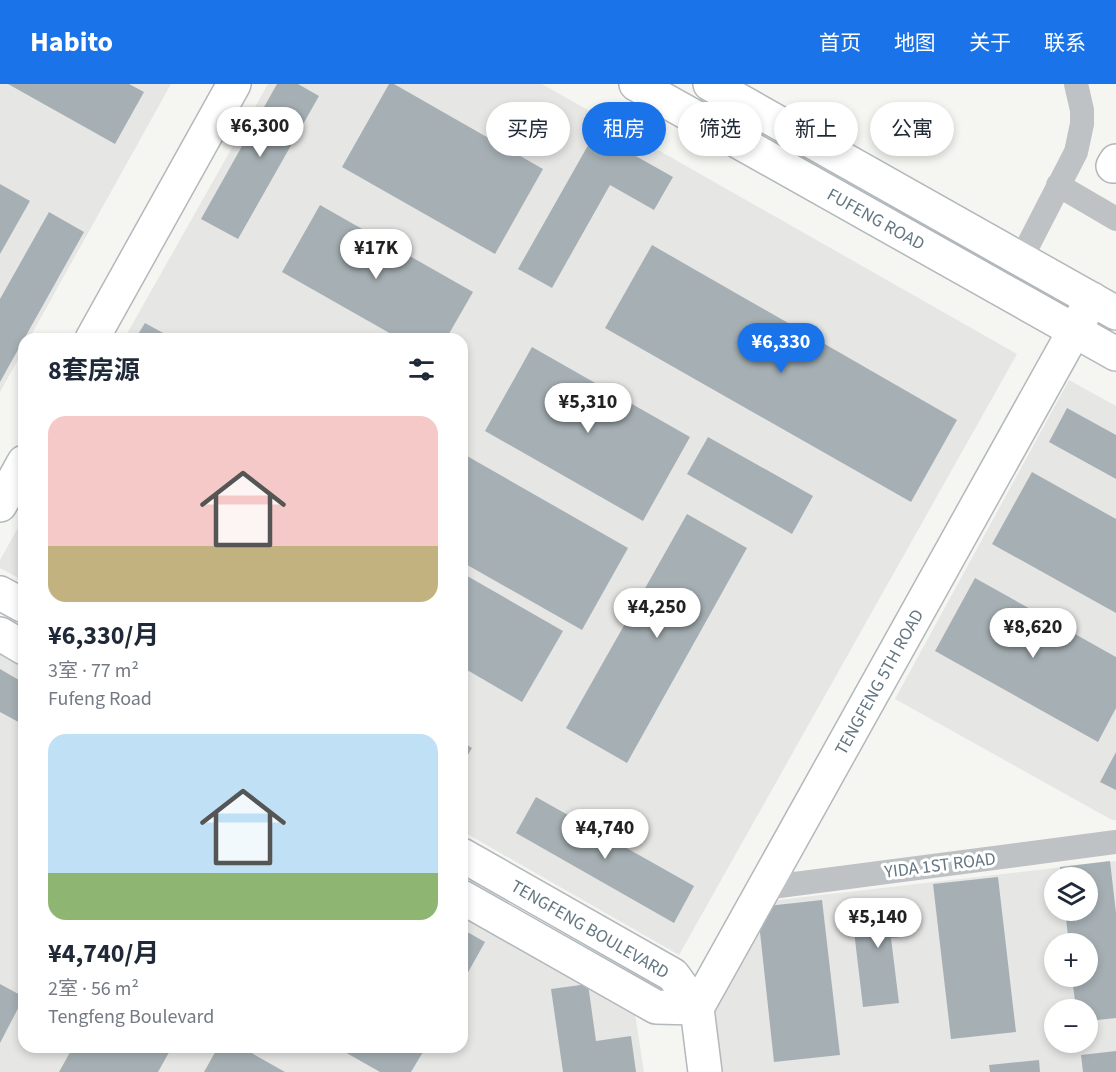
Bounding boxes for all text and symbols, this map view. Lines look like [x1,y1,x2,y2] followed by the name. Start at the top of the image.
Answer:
[30,22,113,62] text: Habito
[819,28,861,58] text: 首页
[894,28,936,58] text: 地图
[969,28,1011,58] text: 关于
[1044,28,1086,58] text: 联系
[486,102,570,156] chip: 买房
[582,102,666,156] chip: 租房
[678,102,762,156] chip: 筛选
[774,102,858,156] chip: 新上
[870,102,954,156] chip: 公寓
[211,107,309,158] pin: ¥6,300
[231,112,289,140] text: ¥6,300
[822,182,929,257] street label: FUFENG ROAD
[340,229,412,280] pin: ¥17K
[354,234,398,262] text: ¥17K
[732,323,830,374] pin: ¥6,330
[752,328,810,356] text: ¥6,330
[48,352,140,389] text: 8套房源
[405,353,438,386] icon: filters
[539,383,637,434] pin: ¥5,310
[559,388,617,416] text: ¥5,310
[189,455,297,563] icon: home
[608,588,706,639] pin: ¥4,250
[628,593,686,621] text: ¥4,250
[829,605,930,760] street label: TENGFENG 5TH ROAD
[984,608,1082,659] pin: ¥8,620
[1004,613,1062,641] text: ¥8,620
[48,617,159,654] text: ¥6,330/月
[48,657,139,685] text: 3室 · 77 m²
[48,685,152,713] text: Fufeng Road
[189,773,297,881] icon: home
[556,809,654,860] pin: ¥4,740
[576,814,634,842] text: ¥4,740
[882,846,997,885] street label: YIDA 1ST ROAD
[1044,867,1098,1053] map controls
[1044,867,1098,921] button: layers
[506,874,674,985] street label: TENGFENG BOULEVARD
[829,898,927,949] pin: ¥5,140
[849,903,907,931] text: ¥5,140
[1044,933,1098,987] button: +
[48,935,159,972] text: ¥4,740/月
[48,975,139,1003] text: 2室 · 56 m²
[1044,999,1098,1053] button: −
[48,1003,214,1031] text: Tengfeng Boulevard

